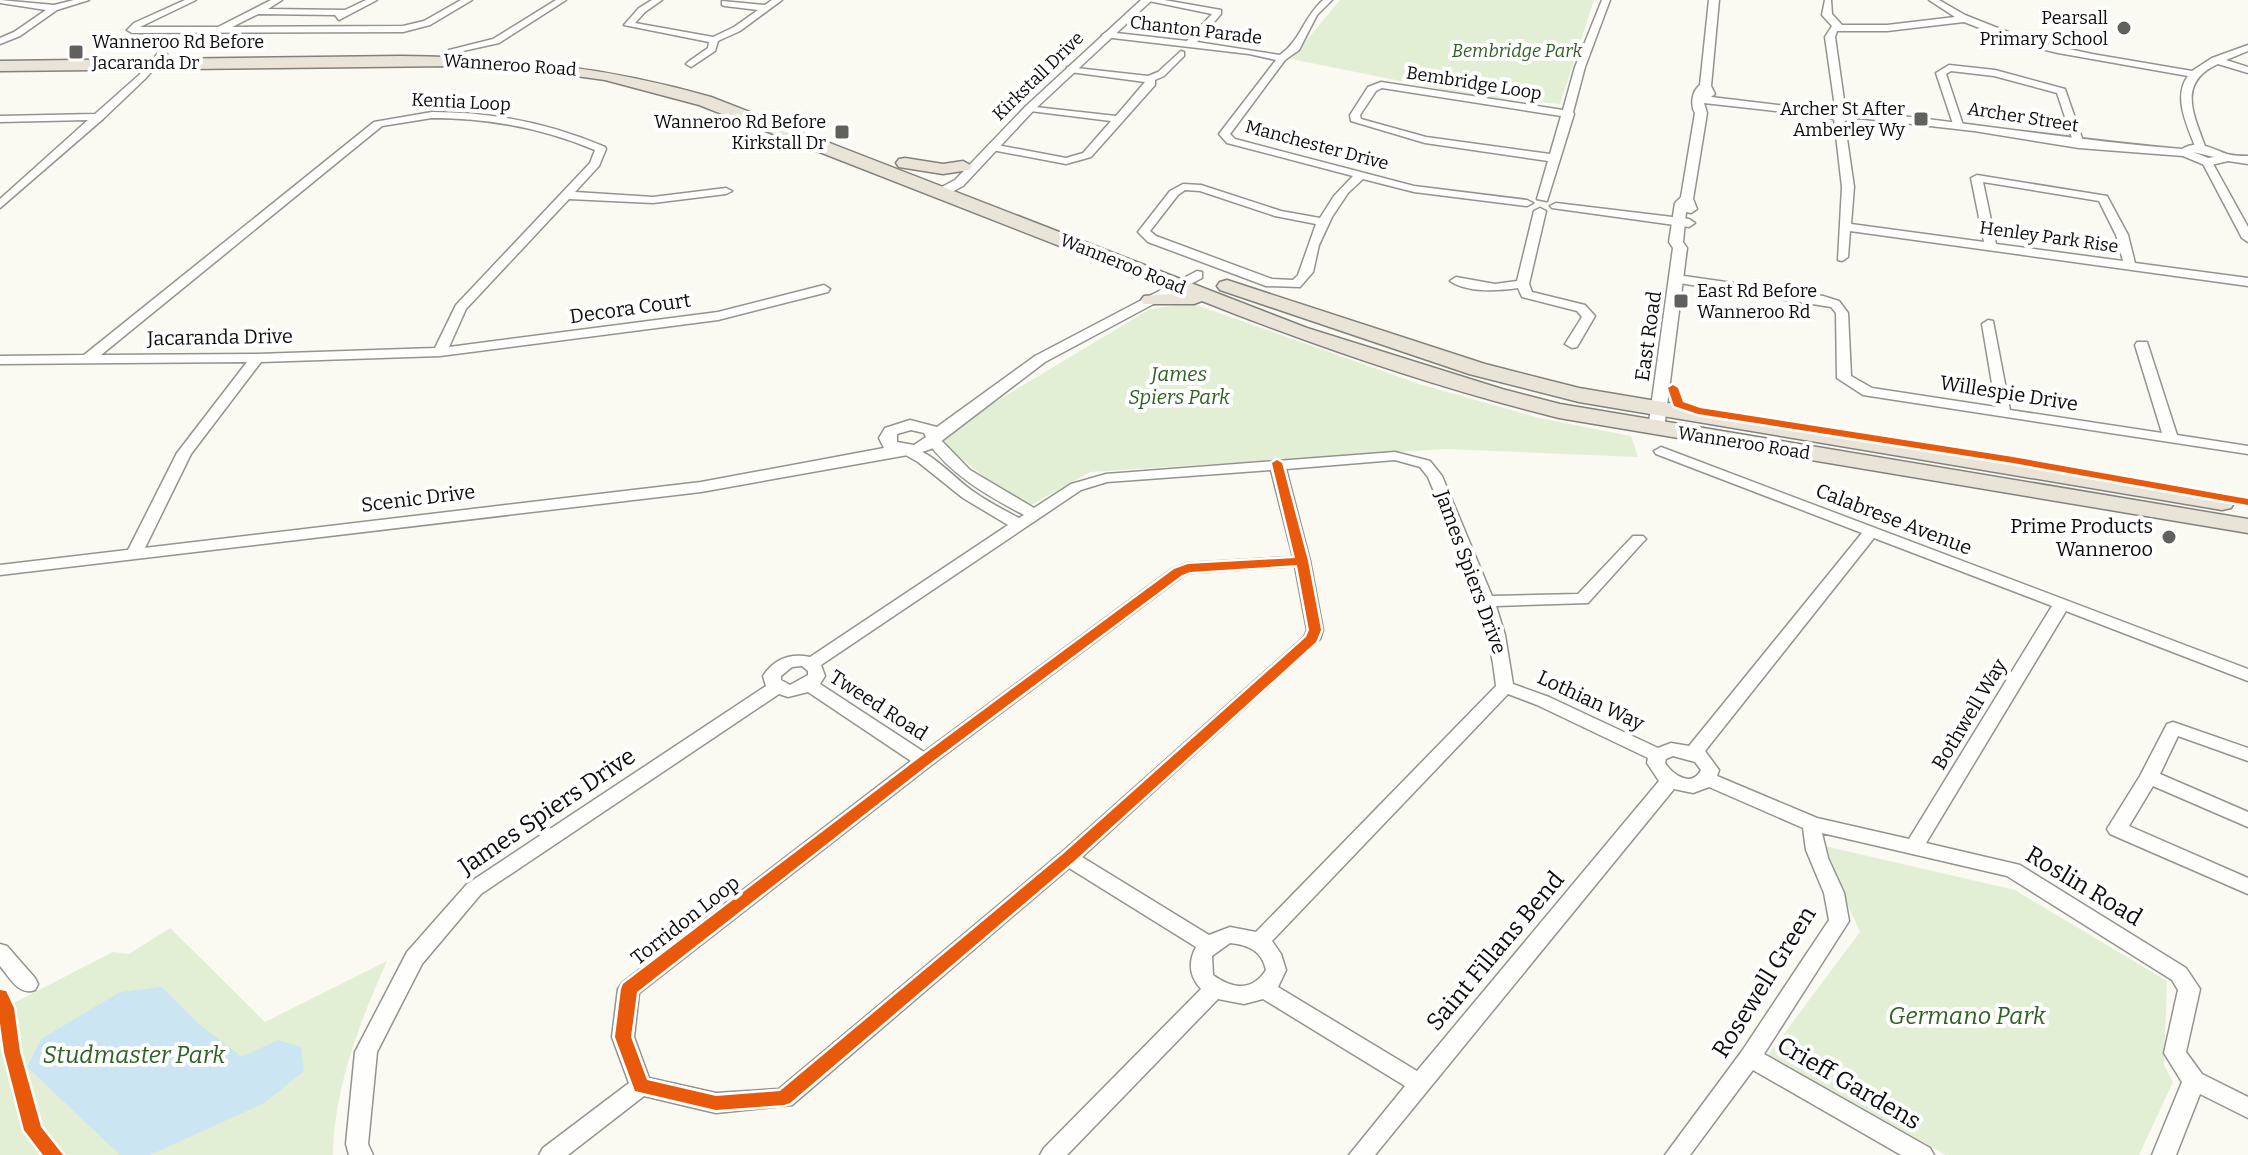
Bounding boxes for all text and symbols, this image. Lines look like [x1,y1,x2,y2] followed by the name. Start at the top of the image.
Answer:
[1979,7,2108,50] place label: Pearsall Primary School
[1129,11,1263,49] street label: Chanton Parade
[2115,19,2133,37] marker: Pearsall Primary School
[988,27,1088,125] street label: Kirkstall Drive
[91,31,264,74] place label: Wanneroo Rd Before Jacaranda Dr
[1452,40,1582,62] park label: Bembridge Park
[67,43,85,61] marker: Wanneroo Rd Before Jacaranda Dr
[443,49,578,81] street label: Wanneroo Road
[1405,61,1543,105] street label: Bembridge Loop
[411,88,511,116] street label: Kentia Loop
[1966,97,2081,137] street label: Archer Street
[1780,98,1905,141] place label: Archer St After Amberley Wy
[1912,110,1930,128] marker: Archer St After Amberley Wy
[654,111,826,154] place label: Wanneroo Rd Before Kirkstall Dr
[1243,115,1391,175] street label: Manchester Drive
[833,123,851,141] marker: Wanneroo Rd Before Kirkstall Dr
[1978,216,2120,258] street label: Henley Park Rise
[1057,229,1189,299] street label: Wanneroo Road
[1697,280,1817,323] place label: East Rd Before Wanneroo Rd
[568,288,692,328] street label: Decora Court
[1630,289,1666,383] street label: East Road
[1672,292,1690,310] marker: East Rd Before Wanneroo Rd
[146,324,293,350] street label: Jacaranda Drive
[1128,362,1230,409] park label: James Spiers Park
[1938,370,2080,416] street label: Willespie Drive
[1676,422,1812,464] street label: Wanneroo Road
[1812,478,1976,560] street label: Calabrese Avenue
[360,479,476,517] street label: Scenic Drive
[1430,486,1512,657] street label: James Spiers Drive
[2010,514,2153,561] place label: Prime Products Wanneroo
[2160,528,2178,546] marker: Prime Products Wanneroo
[1927,654,2012,774] street label: Bothwell Way
[826,664,933,746] street label: Tweed Road
[1534,665,1648,735] street label: Lothian Way
[453,742,641,881] street label: James Spiers Drive
[2021,840,2147,932] street label: Roslin Road
[1420,866,1570,1036] street label: Saint Fillans Bend
[626,870,744,970] street label: Torridon Loop
[1706,901,1822,1063] street label: Rosewell Green
[1888,1002,2047,1030] park label: Germano Park
[1772,1031,1926,1135] street label: Crieff Gardens
[43,1041,226,1069] park label: Studmaster Park

